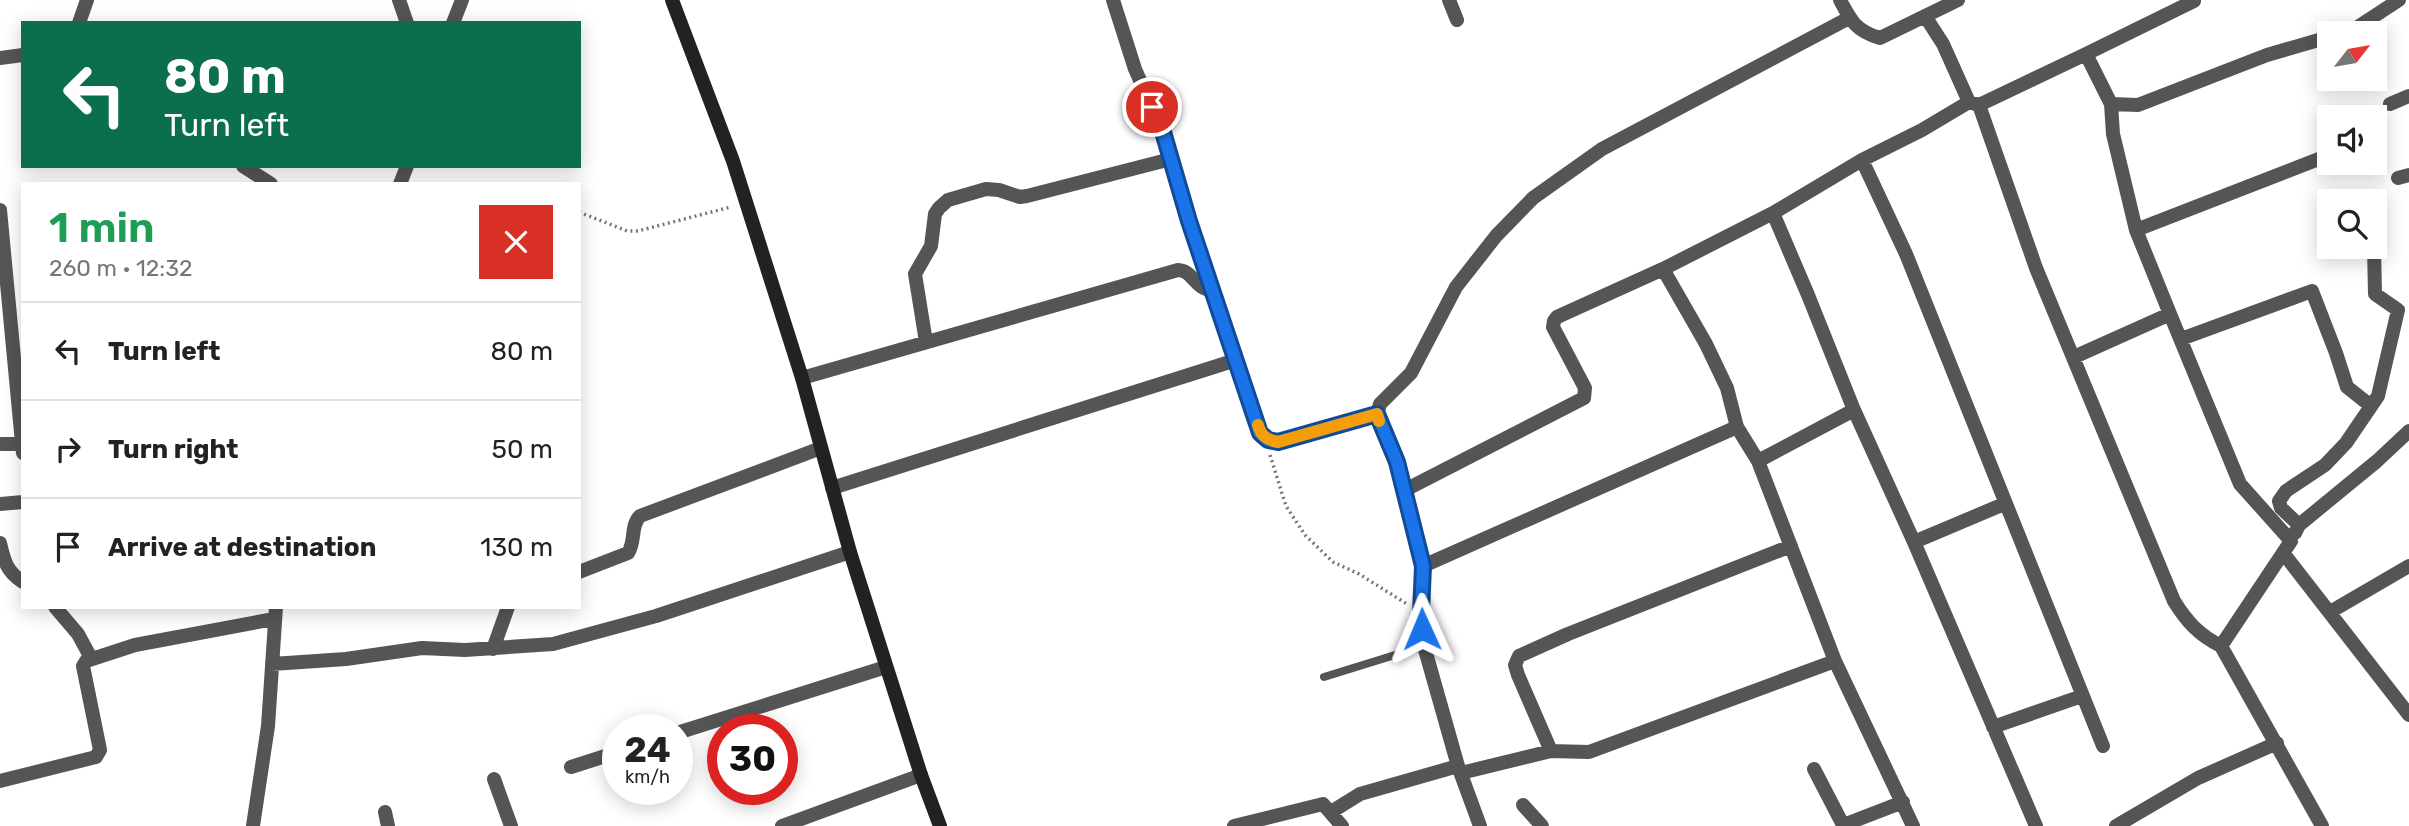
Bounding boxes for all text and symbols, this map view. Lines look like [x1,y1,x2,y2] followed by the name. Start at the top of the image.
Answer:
[2317,21,2387,91] north arrow
[2317,21,2387,259] map controls
[164,47,286,105] text: 80 m
[49,49,140,140] icon: left
[1122,77,1182,137] pin
[1133,88,1171,126] icon: arrive
[2317,105,2387,175] button: sound
[164,106,289,144] text: Turn left
[2317,189,2387,259] button: search
[49,203,155,253] text: 1 min
[479,205,553,279] button: close
[49,254,192,282] text: 260 m · 12:32
[49,332,87,370] icon: left
[108,336,220,367] text: Turn left
[490,336,553,367] text: 80 m
[49,430,87,468] icon: right
[108,434,238,465] text: Turn right
[492,434,553,465] text: 50 m
[49,528,87,566] icon: arrive
[108,532,376,563] text: Arrive at destination
[480,532,553,563] text: 130 m
[1385,592,1459,666] position arrow
[707,714,798,805] speed limit sign: 30
[624,729,671,771] text: 24
[625,766,670,788] text: km/h

